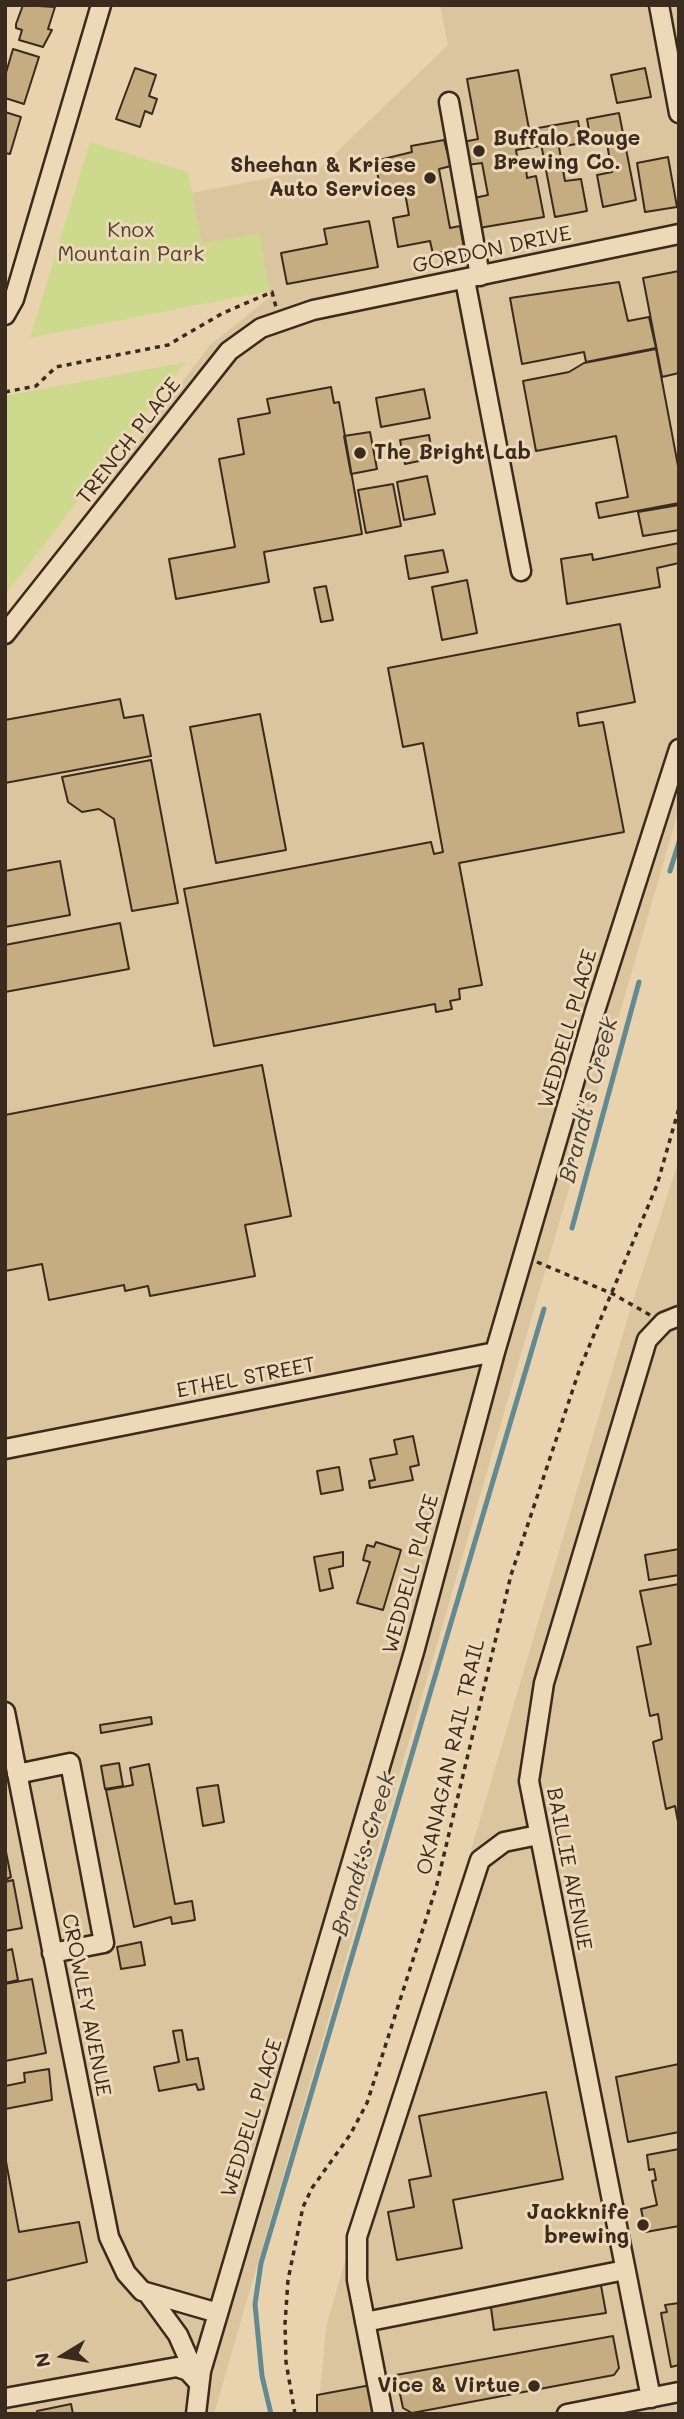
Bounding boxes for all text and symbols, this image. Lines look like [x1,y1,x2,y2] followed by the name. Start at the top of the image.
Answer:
[493,126,640,176] place label: Buffalo Rouge Brewing Co.
[471,143,487,159] marker: Buffalo Rouge Brewing Co.
[230,153,416,203] place label: Sheehan & Kriese Auto Services
[422,170,438,186] marker: Sheehan & Kriese Auto Services
[57,218,205,268] park label: Knox Mountain Park
[410,221,574,279] street label: GORDON DRIVE
[72,373,186,509] street label: TRENCH PLACE
[374,440,531,466] place label: The Bright Lab
[352,445,368,461] marker: The Bright Lab
[533,947,603,1111] street label: WEDDELL PLACE
[554,1014,624,1186] water label: Brandt's Creek
[174,1352,318,1404] street label: ETHEL STREET
[378,1491,444,1657] street label: WEDDELL PLACE
[412,1637,490,1877] street label: OKANAGAN RAIL TRAIL
[326,1769,402,1939] water label: Brandt's Creek
[541,1785,597,1953] street label: BAILLIE AVENUE
[56,1912,116,2098] street label: CROWLEY AVENUE
[216,2036,288,2200] street label: WEDDELL PLACE
[526,2200,629,2250] place label: Jackknife brewing
[635,2217,651,2233] marker: Jackknife brewing
[28,2321,98,2391] north arrow
[28,2351,56,2370] text: N
[377,2373,520,2399] place label: Vice & Virtue
[526,2378,542,2394] marker: Vice & Virtue

